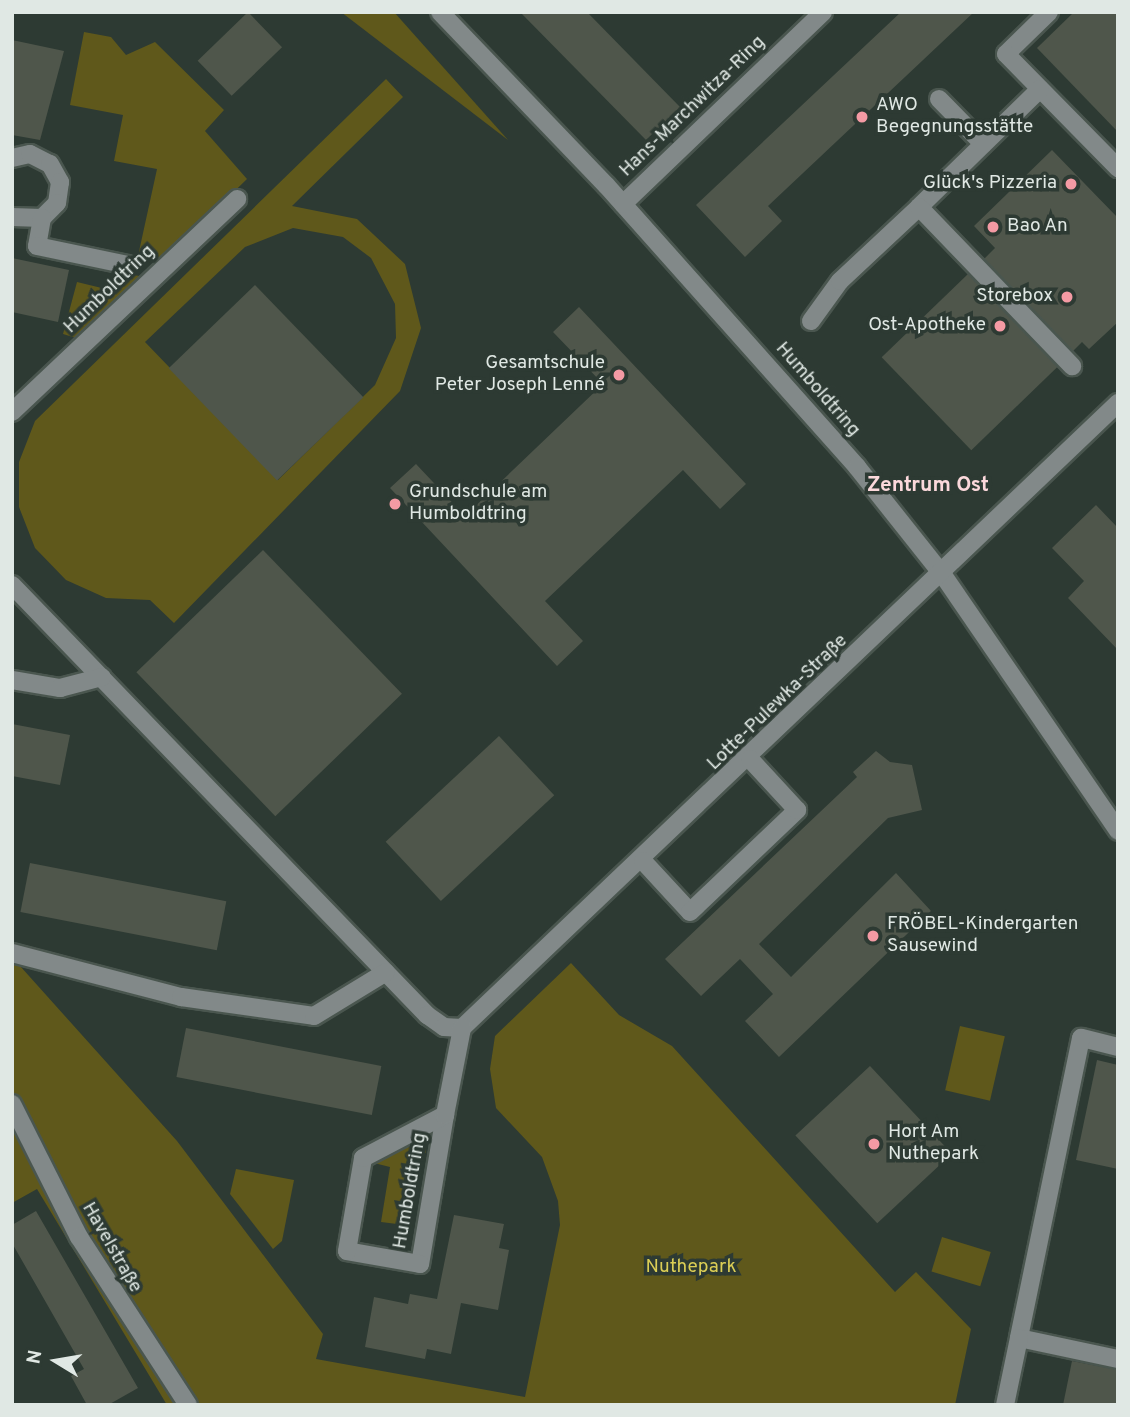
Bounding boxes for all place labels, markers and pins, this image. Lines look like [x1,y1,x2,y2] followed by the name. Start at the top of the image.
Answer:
[876,95,1033,139] place label: AWO Begegnungsstätte
[854,109,870,125] marker: AWO Begegnungsstätte
[923,173,1057,195] place label: Glück's Pizzeria
[1063,176,1079,192] marker: Glück's Pizzeria
[1007,216,1069,238] place label: Bao An
[985,219,1001,235] marker: Bao An
[976,286,1053,308] place label: Storebox
[1059,289,1075,305] marker: Storebox
[868,315,986,337] place label: Ost-Apotheke
[992,318,1008,334] marker: Ost-Apotheke
[435,353,605,397] place label: Gesamtschule Peter Joseph Lenné
[611,367,627,383] marker: Gesamtschule Peter Joseph Lenné
[409,482,547,526] place label: Grundschule am Humboldtring
[387,496,403,512] marker: Grundschule am Humboldtring
[887,914,1078,958] place label: FRÖBEL-Kindergarten Sausewind
[865,928,881,944] marker: FRÖBEL-Kindergarten Sausewind
[888,1122,979,1166] place label: Hort Am Nuthepark
[866,1136,882,1152] marker: Hort Am Nuthepark

